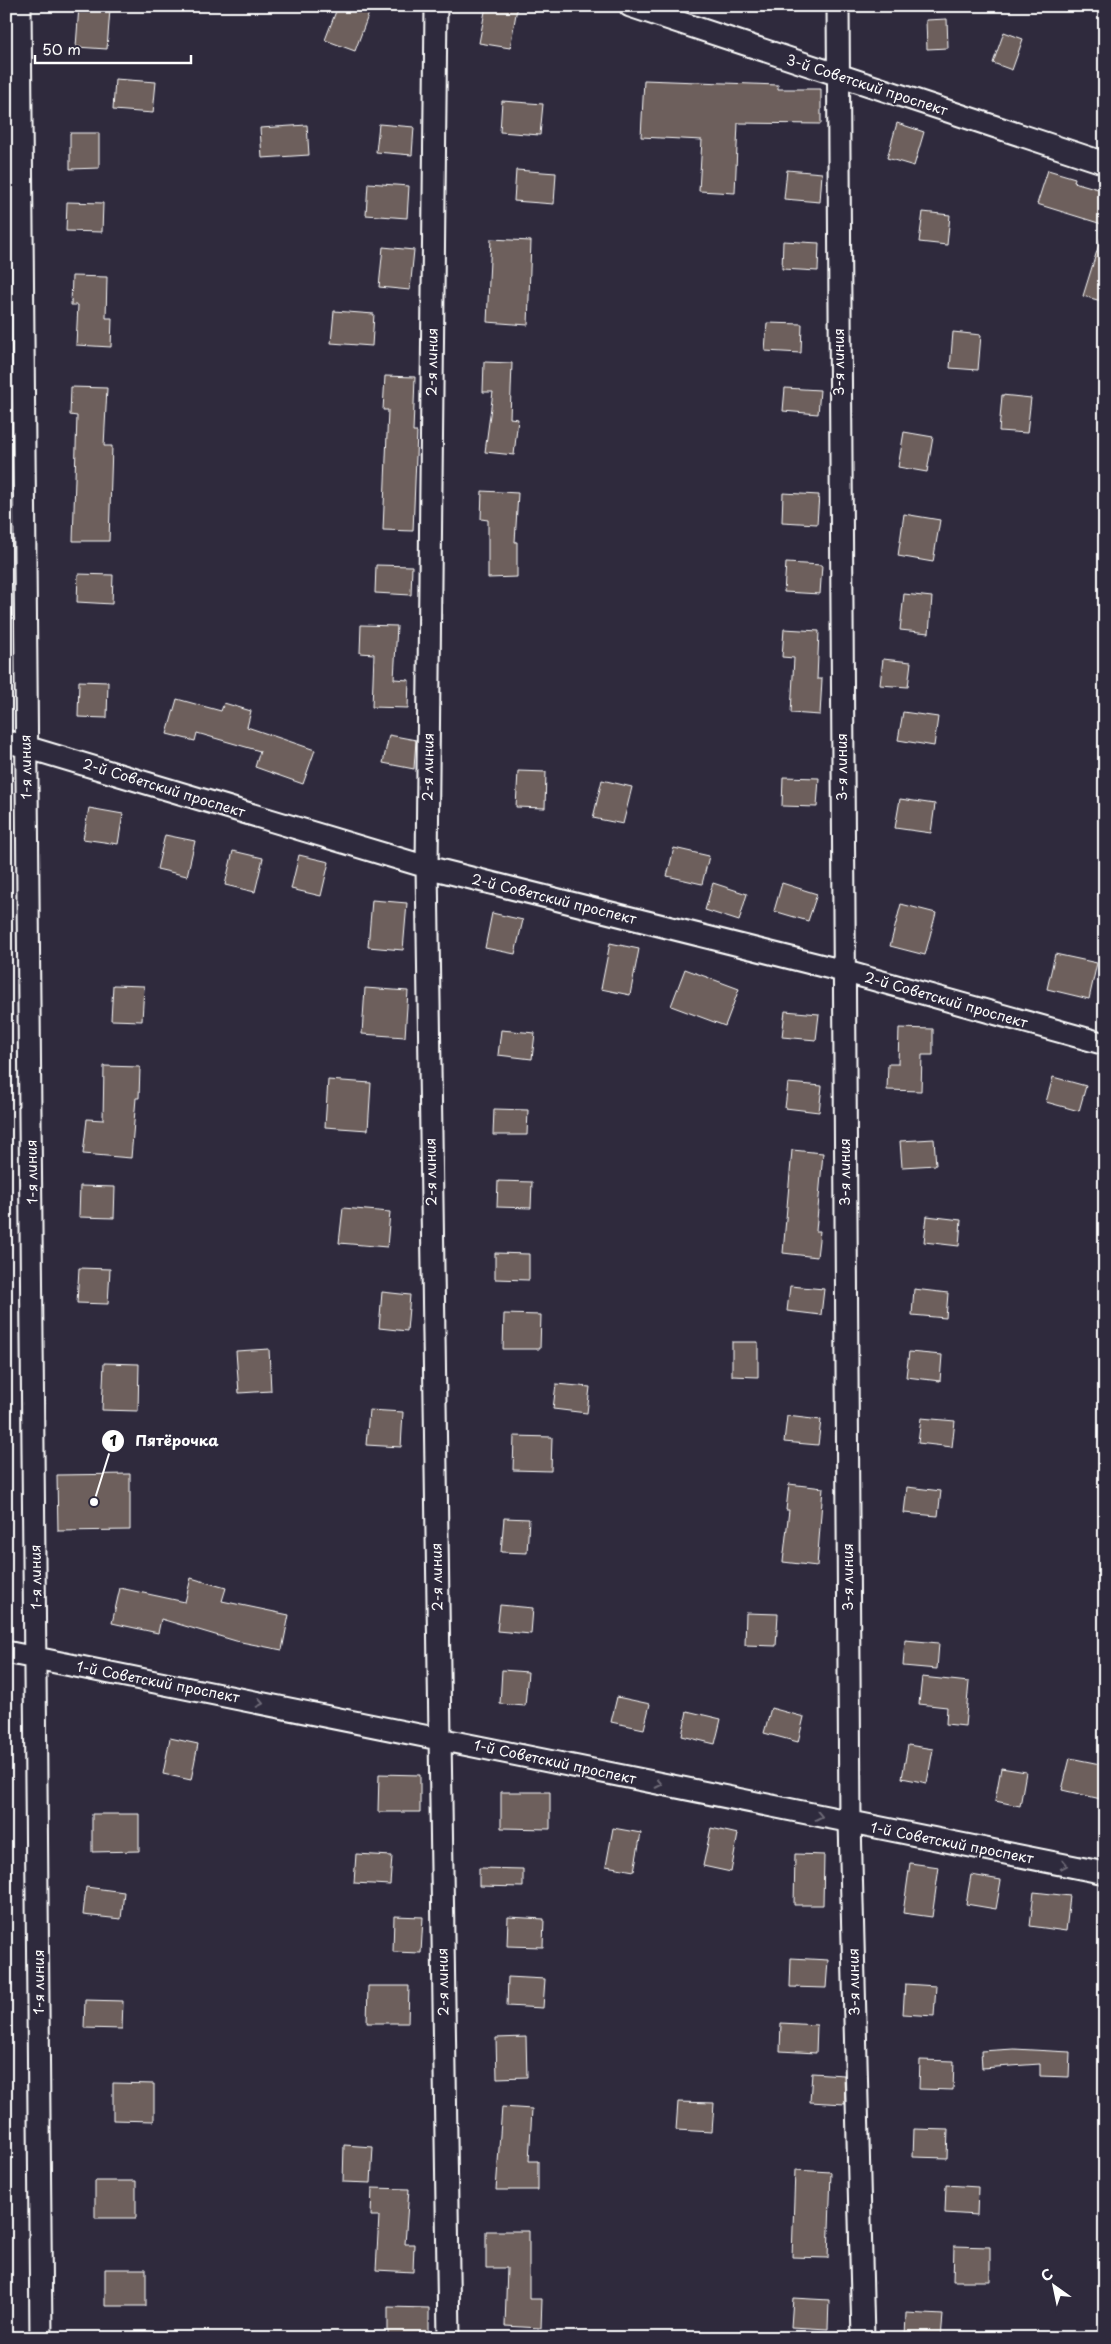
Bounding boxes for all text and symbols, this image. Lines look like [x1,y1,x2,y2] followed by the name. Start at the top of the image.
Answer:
[35,32,191,64] scale bar
[42,37,81,60] text: 50 m
[784,49,951,121] street label: 3-й Советский проспект
[420,328,443,396] street label: 2-я линия
[828,328,849,396] street label: 3-я линия
[416,733,439,801] street label: 2-я линия
[831,733,852,801] street label: 3-я линия
[14,734,37,800] street label: 1-я линия
[80,753,248,822] street label: 2-й Советский проспект
[470,868,639,929] street label: 2-й Советский проспект
[862,966,1030,1033] street label: 2-й Советский проспект
[419,1138,442,1206] street label: 2-я линия
[834,1138,855,1206] street label: 3-я линия
[20,1139,43,1205] street label: 1-я линия
[101,1426,229,1456] callout: Пятёрочка
[109,1428,117,1451] text: 1
[135,1428,219,1451] text: Пятёрочка
[425,1543,448,1611] street label: 2-я линия
[837,1543,858,1611] street label: 3-я линия
[24,1544,47,1610] street label: 1-я линия
[75,1655,242,1708] street label: 1-й Советский проспект
[256,1697,264,1708] one-way arrow
[472,1734,638,1789] street label: 1-й Советский проспект
[655,1778,664,1788] one-way arrow
[814,1810,823,1821] one-way arrow
[869,1816,1036,1869] street label: 1-й Советский проспект
[1059,1859,1068,1869] one-way arrow
[431,1948,454,2016] street label: 2-я линия
[842,1948,865,2016] street label: 3-я линия
[28,1950,49,2014] street label: 1-я линия
[1028,2262,1078,2312] north arrow
[1037,2263,1057,2286] text: С

